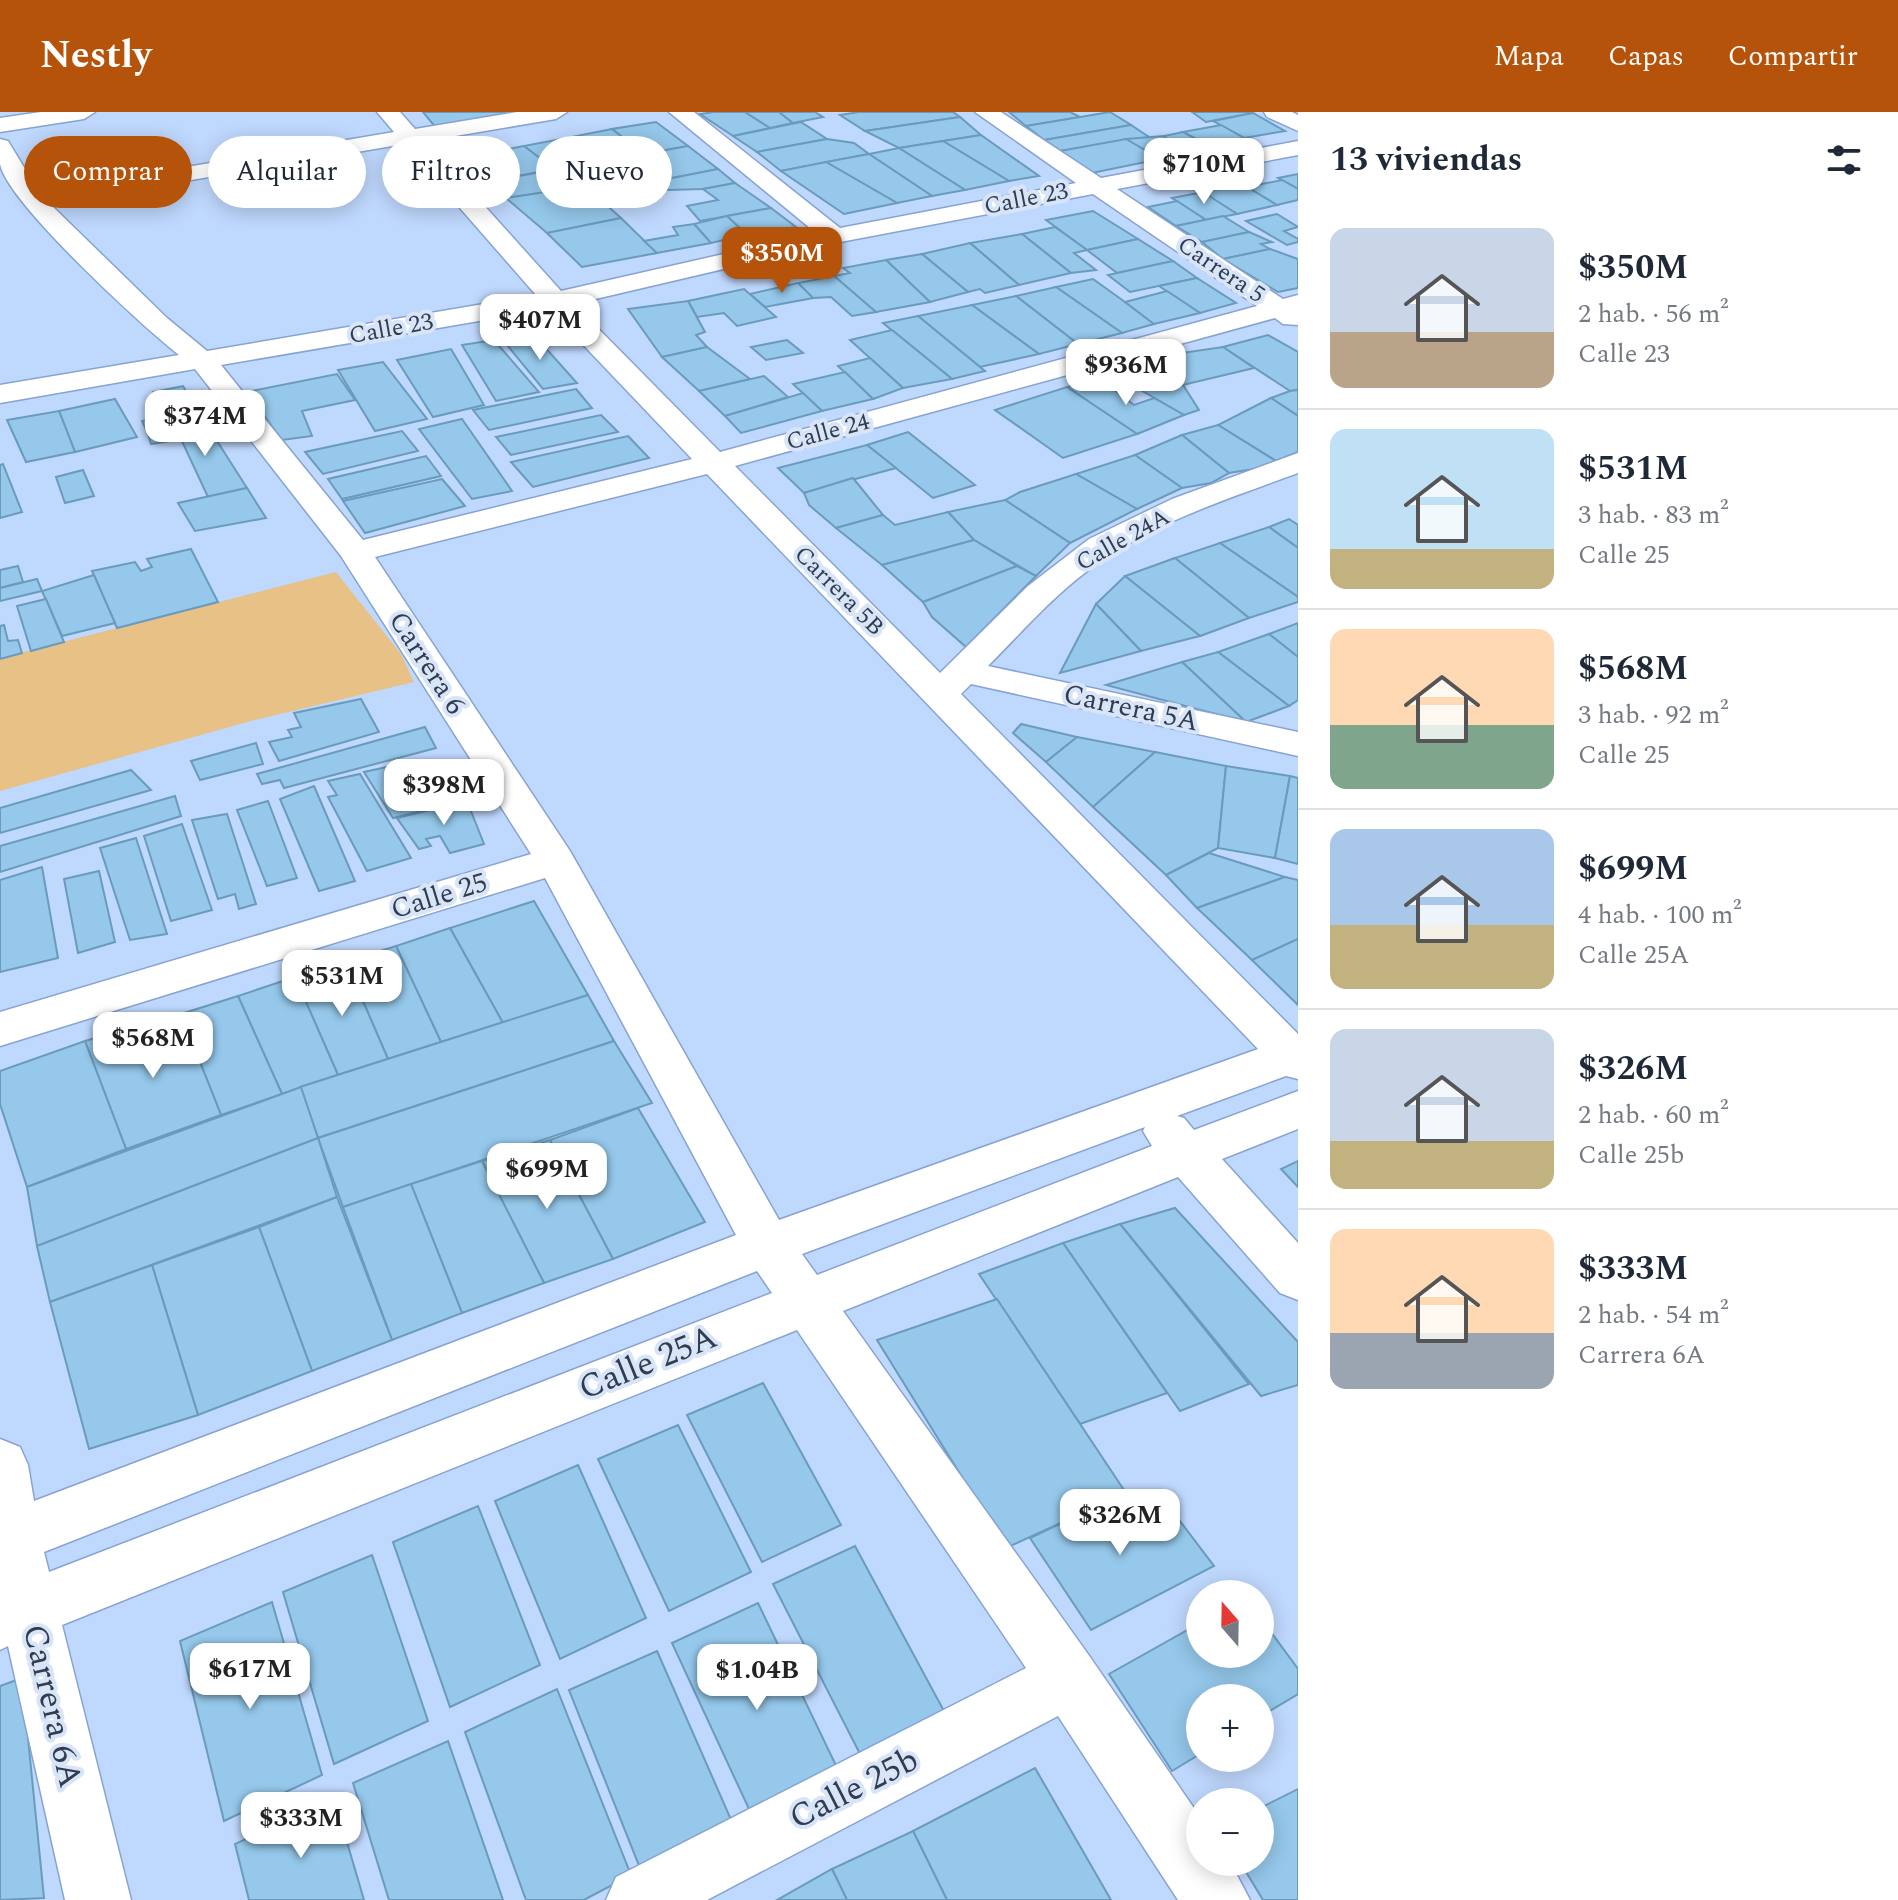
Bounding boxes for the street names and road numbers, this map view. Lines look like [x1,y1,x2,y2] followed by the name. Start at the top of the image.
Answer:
[981,173,1071,225] street label: Calle 23
[1170,227,1272,313] street label: Carrera 5
[346,304,436,354] street label: Calle 23
[782,404,874,460] street label: Calle 24
[1069,499,1177,581] street label: Calle 24A
[786,538,892,644] street label: Carrera 5B
[377,603,477,723] street label: Carrera 6
[1060,673,1202,743] street label: Carrera 5A
[385,861,493,931] street label: Calle 25
[571,1312,725,1414] street label: Calle 25A
[8,1619,96,1793] street label: Carrera 6A
[780,1734,928,1844] street label: Calle 25b

